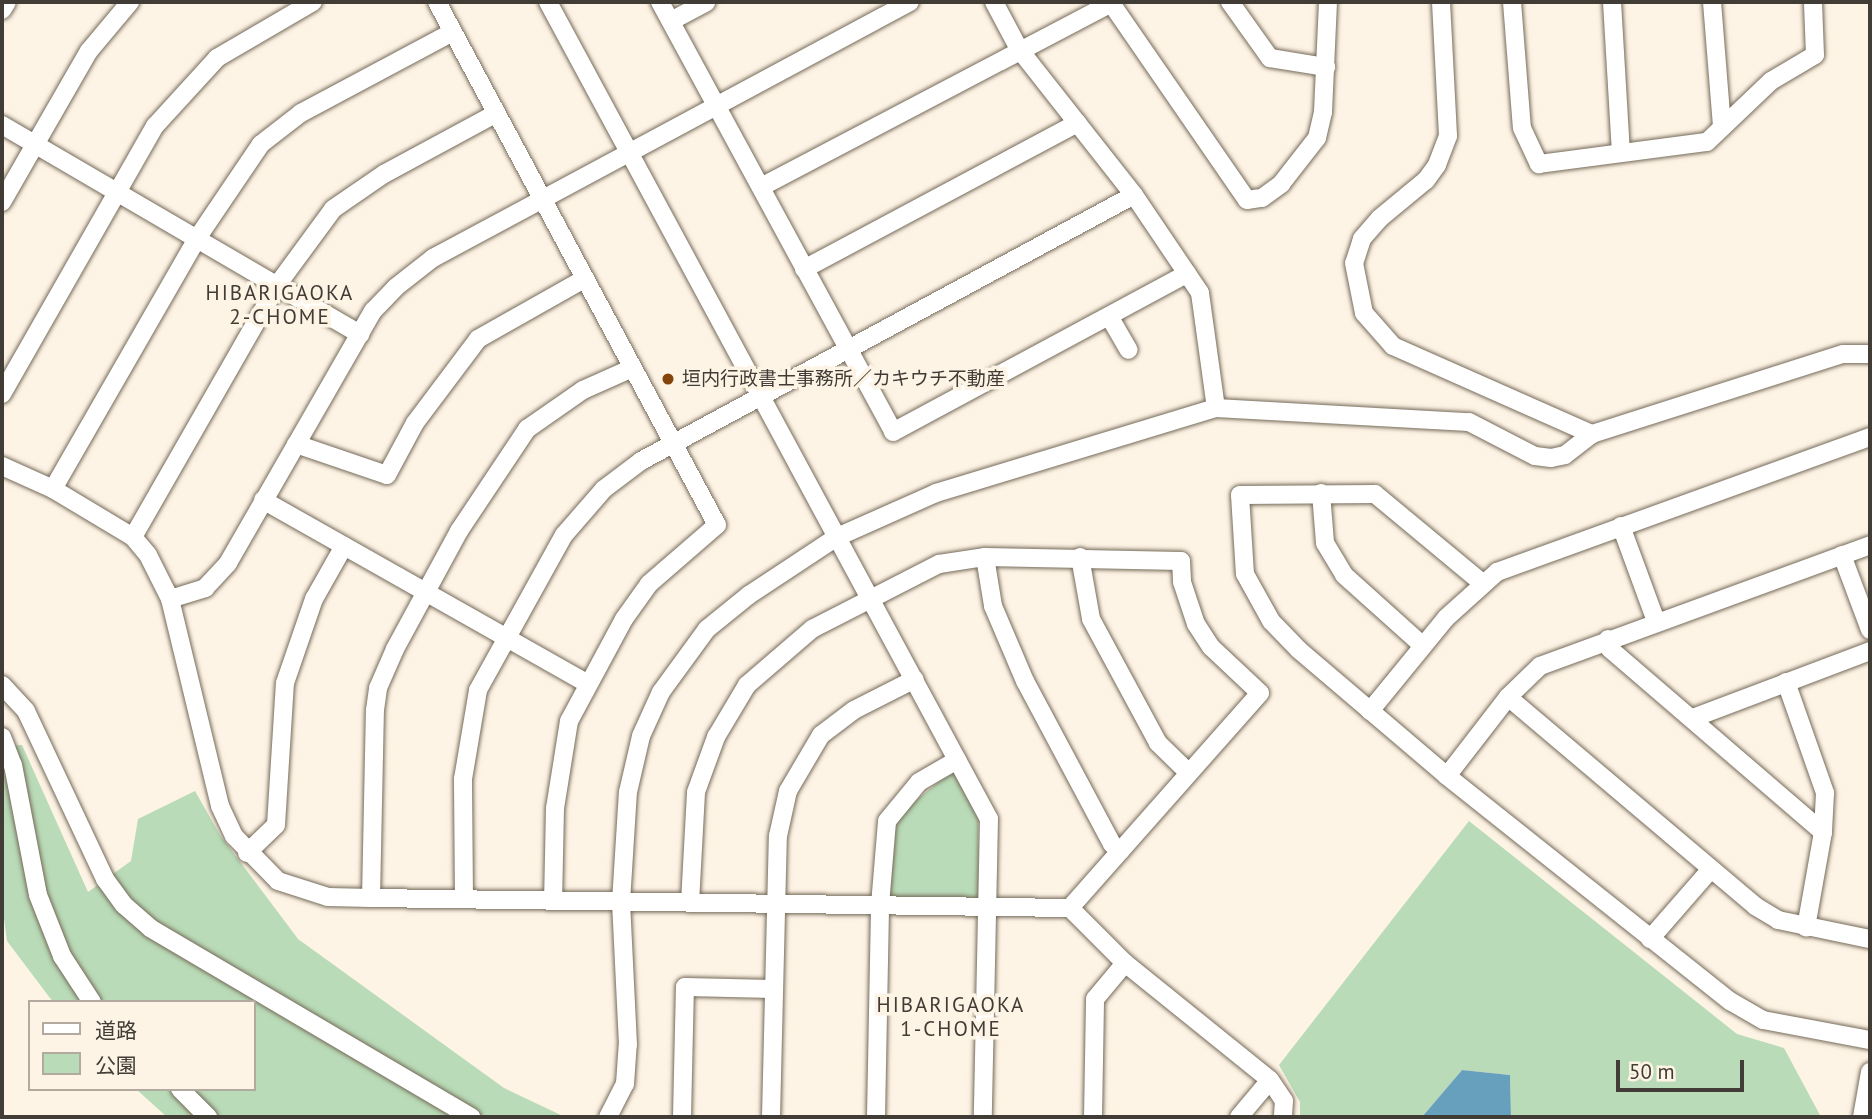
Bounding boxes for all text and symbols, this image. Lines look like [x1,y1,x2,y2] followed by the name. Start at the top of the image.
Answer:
[207,280,353,330] district label: HIBARIGAOKA 2-CHOME
[682,368,1005,390] place label: 垣内行政書士事務所／カキウチ不動産
[660,371,676,387] marker: 垣内行政書士事務所／カキウチ不動産
[878,992,1024,1042] district label: HIBARIGAOKA 1-CHOME
[28,1000,256,1091] legend
[95,1017,137,1044] text: 道路
[1620,1046,1748,1090] scale bar
[95,1052,137,1079] text: 公園
[1629,1058,1675,1085] text: 50 m

